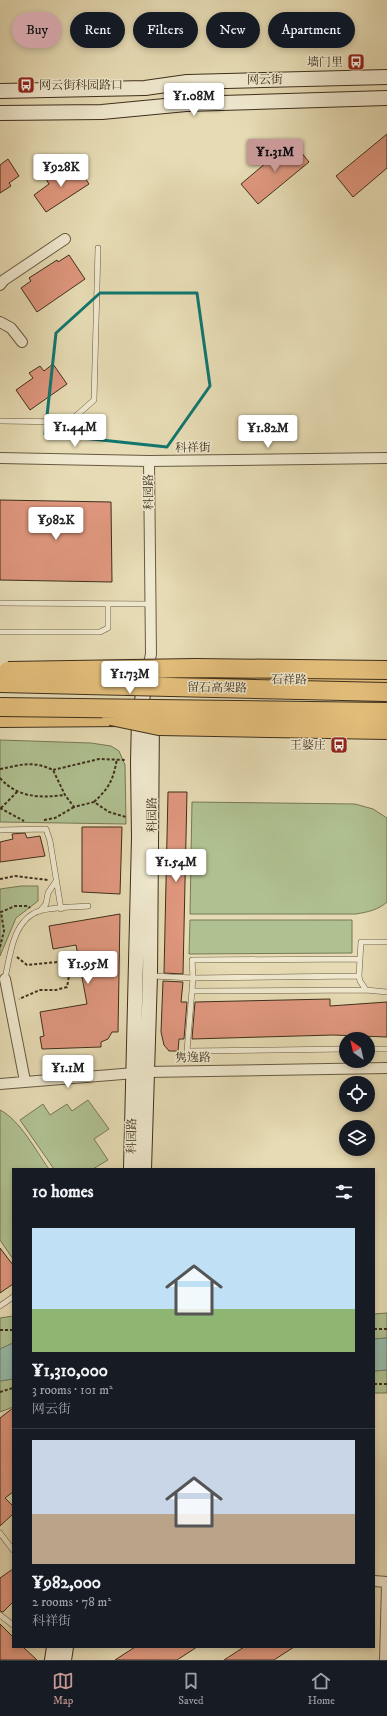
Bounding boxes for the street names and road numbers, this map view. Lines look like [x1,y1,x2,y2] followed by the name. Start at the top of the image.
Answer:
[247,72,284,88] street label: 网云街
[175,440,212,456] street label: 科祥街
[141,474,157,510] street label: 科园路
[271,672,307,688] street label: 石祥路
[187,680,247,696] street label: 留石高架路
[145,797,160,833] street label: 科园路
[175,1050,211,1066] street label: 隽逸路
[124,1118,140,1154] street label: 科园路

